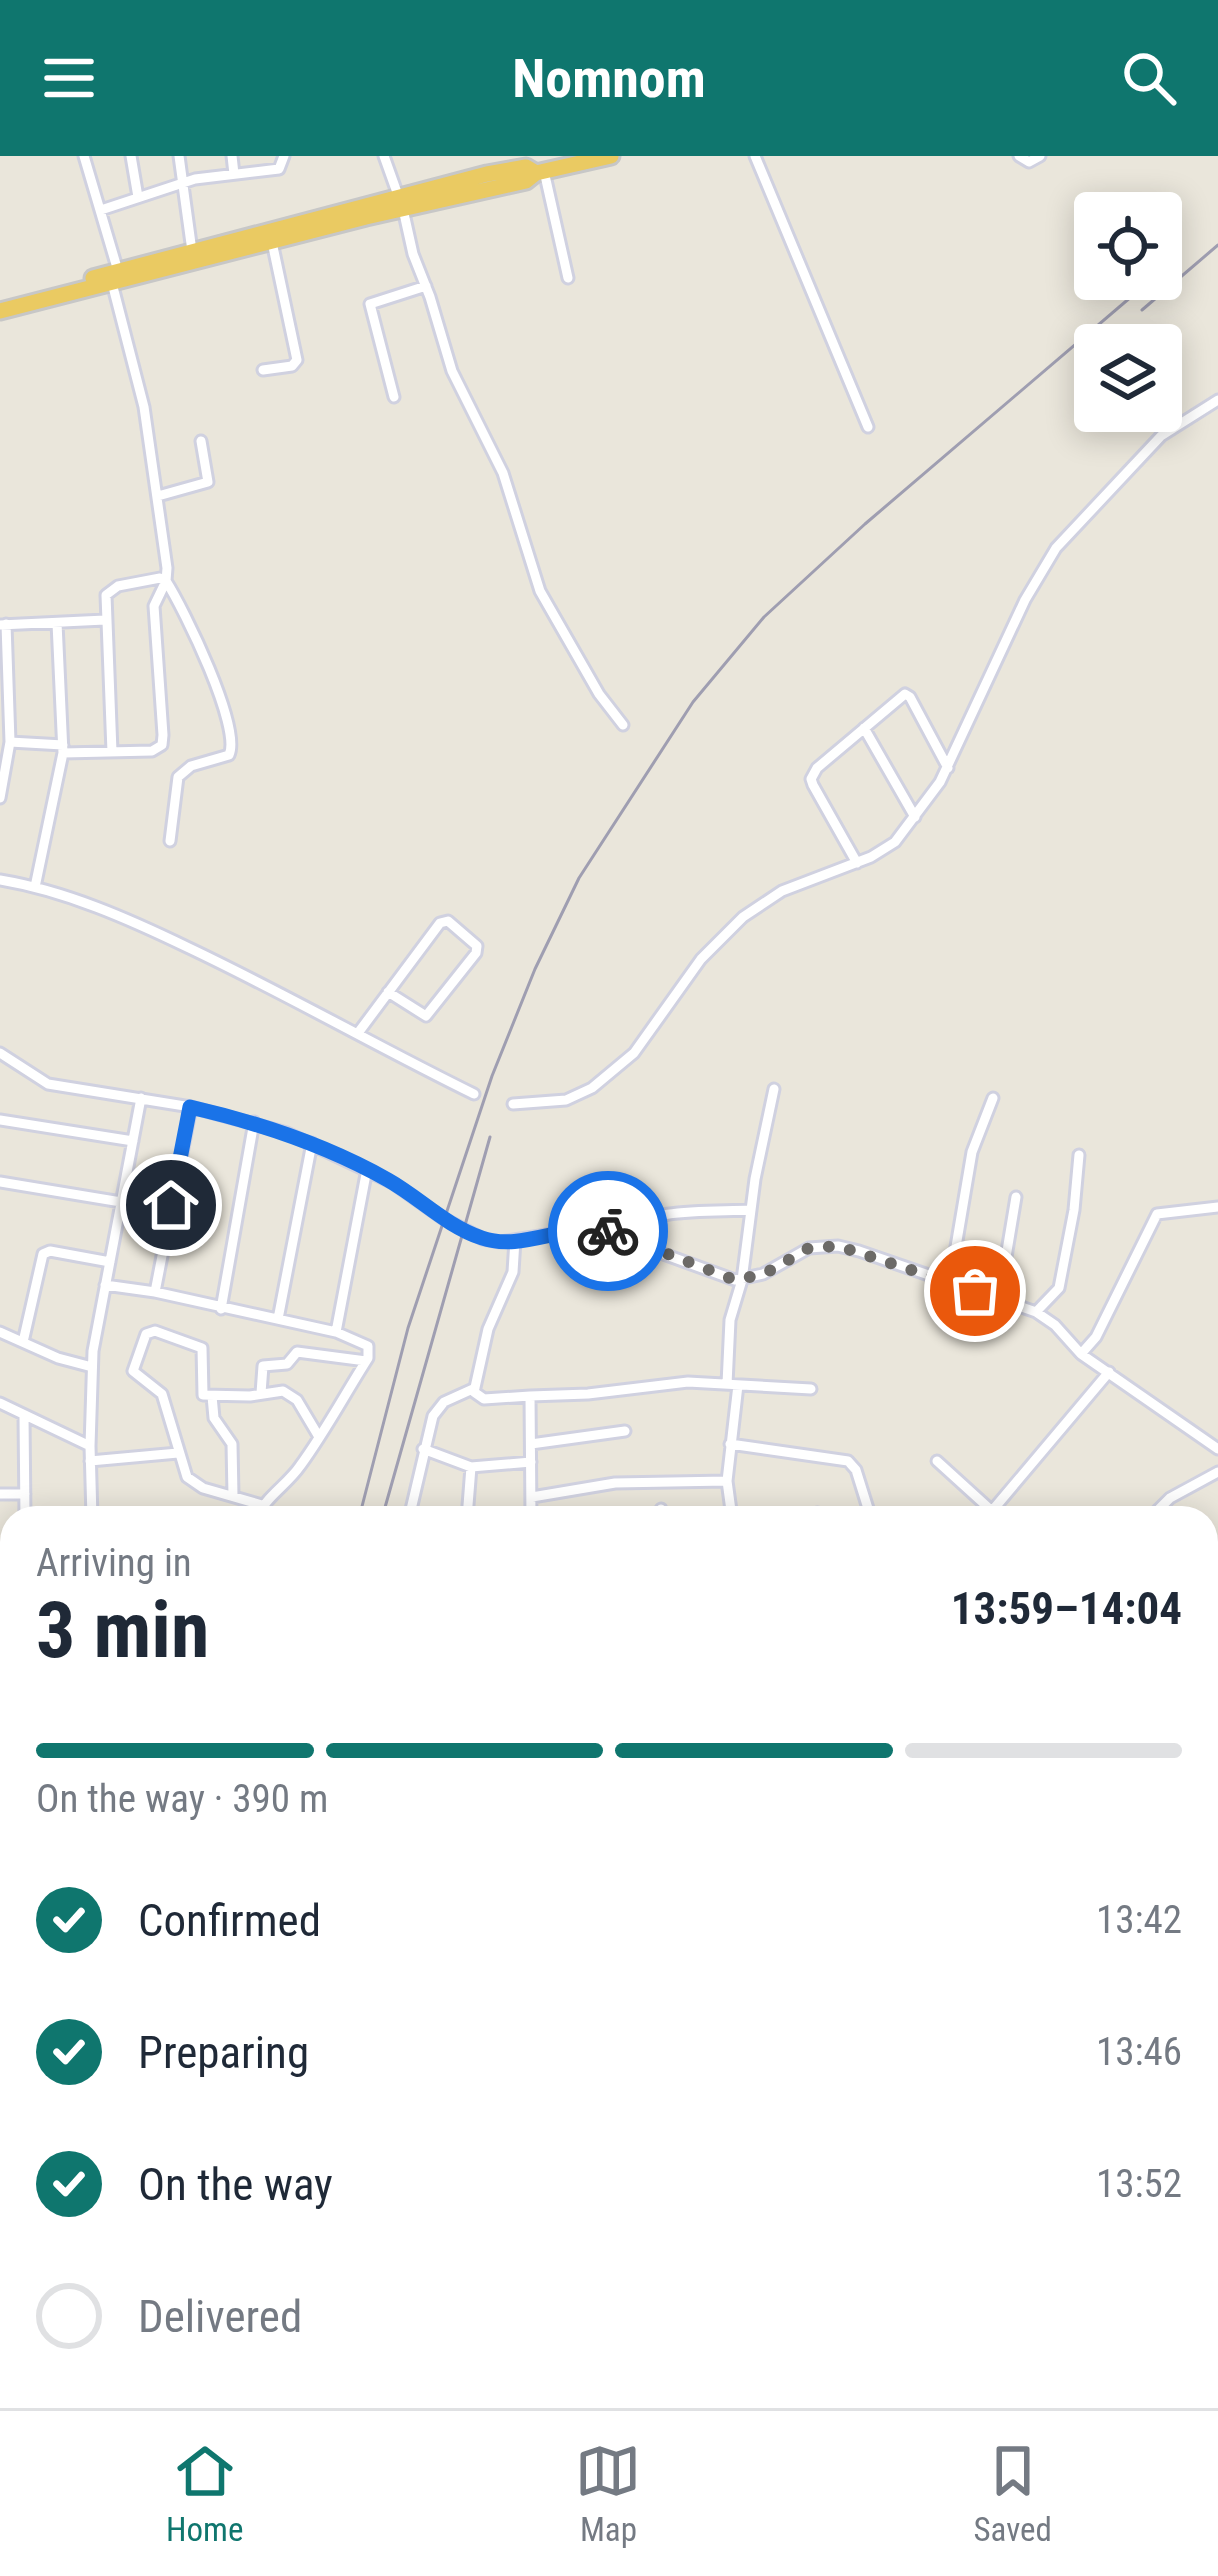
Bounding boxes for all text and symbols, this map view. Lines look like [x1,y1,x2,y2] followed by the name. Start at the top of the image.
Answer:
[36,45,102,111] icon: menu
[1116,45,1182,111] icon: search
[512,47,706,110] text: Nomnom
[1074,192,1182,432] map controls
[1074,192,1182,300] button: locate
[1074,324,1182,432] button: layers
[120,1154,222,1256] pin
[548,1171,668,1291] courier
[138,1172,204,1238] icon: home
[575,1198,641,1264] icon: bike
[924,1240,1026,1342] pin
[942,1258,1008,1324] icon: bag
[36,1540,192,1586] text: Arriving in
[951,1582,1182,1635] text: 13:59–14:04
[36,1585,209,1676] text: 3 min
[36,1776,328,1822] text: On the way · 390 m
[36,1887,102,1953] icon: check
[138,1894,321,1947] text: Confirmed
[1096,1897,1182,1943] text: 13:42
[36,2019,102,2085] icon: check
[138,2026,309,2079] text: Preparing
[1096,2029,1182,2075] text: 13:46
[36,2151,102,2217] icon: check
[138,2158,333,2211] text: On the way
[1096,2161,1182,2207] text: 13:52
[138,2290,302,2343] text: Delivered
[166,2438,243,2549] tab: Home
[575,2438,641,2549] tab: Map
[974,2438,1052,2549] tab: Saved

